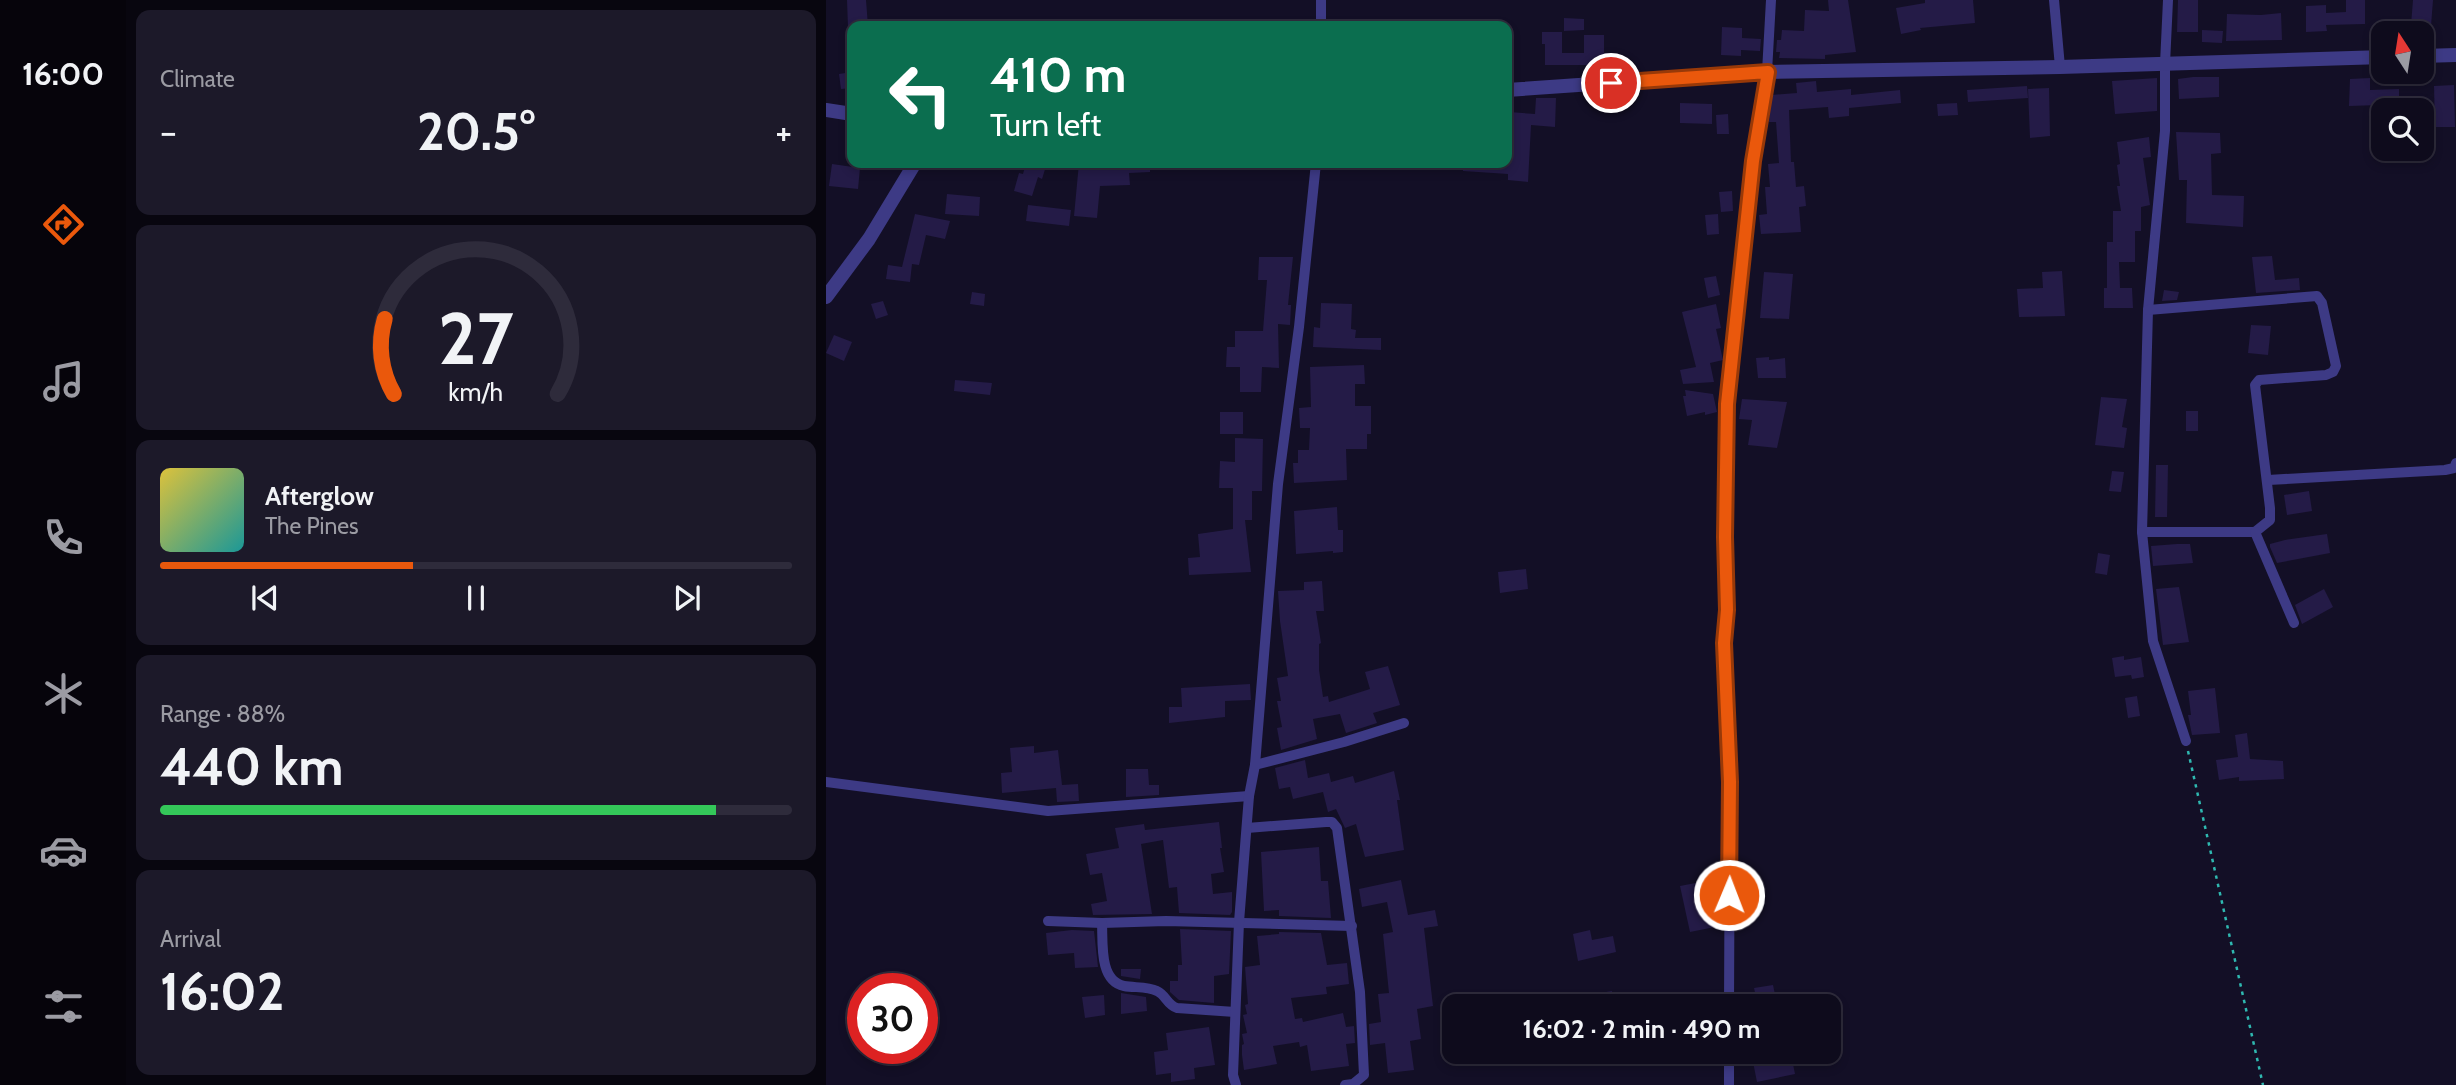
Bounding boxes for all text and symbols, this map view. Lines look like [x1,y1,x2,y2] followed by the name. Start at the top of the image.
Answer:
[2371,21,2434,84] north arrow
[2371,21,2434,161] map controls
[990,45,1126,104] text: 410 m
[875,49,966,140] icon: left
[1581,53,1641,113] pin
[22,54,104,93] text: 16:00
[1592,64,1630,102] icon: arrive
[160,65,235,93] text: Climate
[2371,98,2434,161] button: search
[417,100,535,163] text: 20.5°
[990,105,1101,144] text: Turn left
[160,108,177,155] text: −
[775,108,792,155] text: +
[39,200,88,249] icon: directions
[438,294,514,382] text: 27
[39,357,88,406] icon: music
[449,376,503,406] text: km/h
[265,480,374,512] text: Afterglow
[265,512,359,540] text: The Pines
[39,513,88,562] icon: phone
[246,579,284,617] icon: previous
[457,579,495,617] icon: pause
[668,579,706,617] icon: next
[39,669,88,718] icon: climate
[160,700,285,728] text: Range · 88%
[160,735,343,798] text: 440 km
[39,826,88,875] icon: car
[1692,858,1766,932] position arrow
[160,925,221,953] text: Arrival
[160,960,284,1023] text: 16:02
[847,973,938,1064] speed limit sign: 30
[39,982,88,1031] icon: filters
[1523,1013,1760,1045] text: 16:02 · 2 min · 490 m

